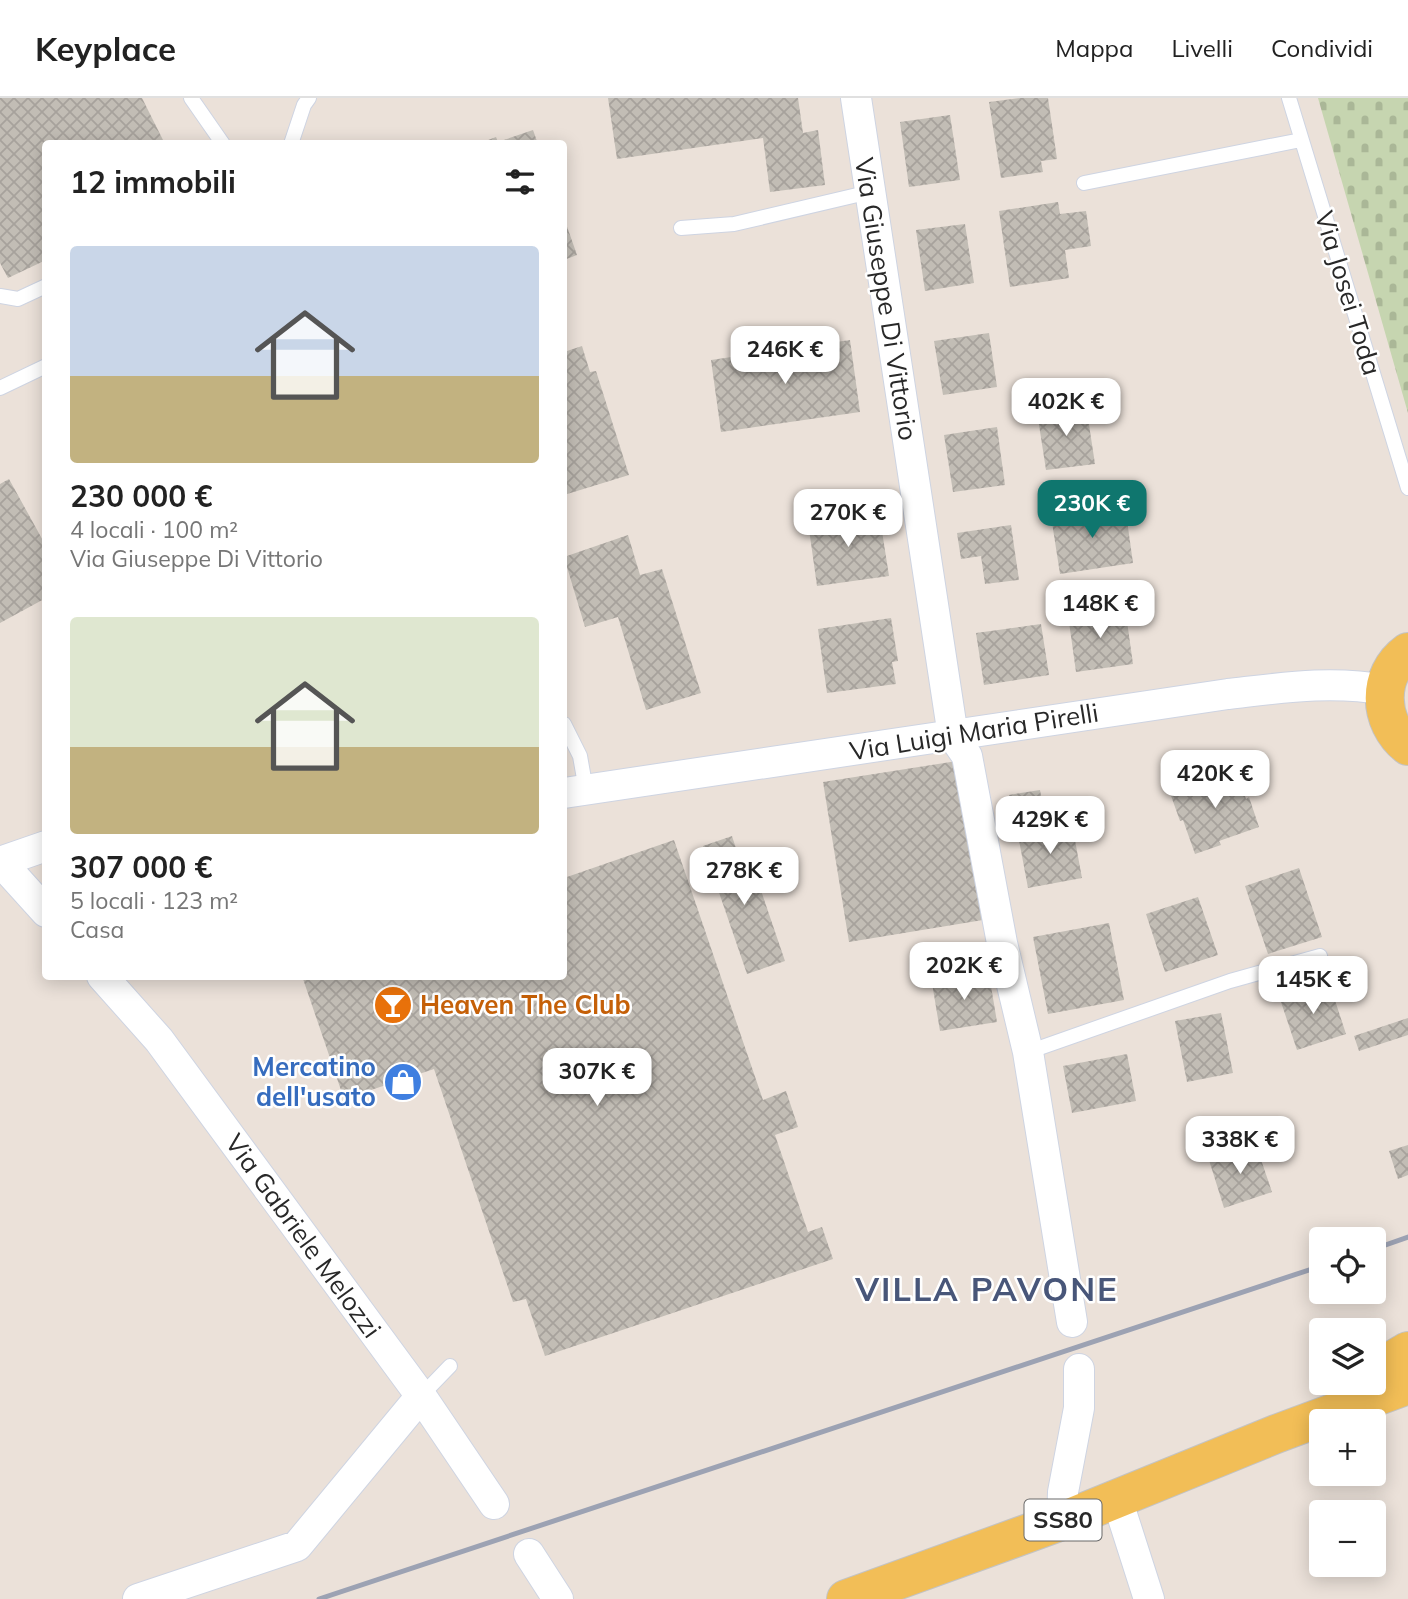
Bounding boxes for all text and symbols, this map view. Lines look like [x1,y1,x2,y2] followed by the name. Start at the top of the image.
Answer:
[35,28,176,69] text: Keyplace
[1055,33,1133,63] text: Mappa
[1171,33,1233,63] text: Livelli
[1271,33,1373,63] text: Condividi
[848,155,925,443] street label: Via Giuseppe Di Vittorio
[70,163,236,201] text: 12 immobili
[501,163,539,201] icon: filters
[1308,207,1389,379] street label: Via Josei Toda
[242,292,368,418] icon: home
[728,327,842,386] pin: 246K €
[747,334,823,363] text: 246K €
[1009,378,1123,438] pin: 402K €
[1028,386,1104,415] text: 402K €
[70,477,212,515] text: 230 000 €
[1035,480,1149,540] pin: 230K €
[1054,488,1130,517] text: 230K €
[791,490,905,549] pin: 270K €
[810,497,886,526] text: 270K €
[70,515,238,544] text: 4 locali · 100 m²
[70,544,323,573] text: Via Giuseppe Di Vittorio
[1043,580,1157,640] pin: 148K €
[1062,588,1138,617] text: 148K €
[242,663,368,789] icon: home
[847,696,1101,767] street label: Via Luigi Maria Pirelli
[1158,750,1272,810] pin: 420K €
[1177,758,1253,787] text: 420K €
[993,796,1107,856] pin: 429K €
[1012,804,1088,833] text: 429K €
[70,848,212,886] text: 307 000 €
[687,848,801,907] pin: 278K €
[706,855,782,884] text: 278K €
[70,886,238,915] text: 5 locali · 123 m²
[70,915,124,944] text: Casa
[907,942,1021,1002] pin: 202K €
[926,950,1002,979] text: 202K €
[1256,956,1370,1016] pin: 145K €
[1275,964,1351,993] text: 145K €
[372,984,414,1026] bar icon: Heaven The Club
[420,988,631,1021] place label: Heaven The Club
[540,1048,654,1108] pin: 307K €
[252,1050,376,1113] place label: Mercatino dell'usato
[559,1056,635,1085] text: 307K €
[382,1061,424,1103] shop icon: Mercatino dell'usato
[1183,1116,1297,1176] pin: 338K €
[1202,1124,1278,1153] text: 338K €
[218,1127,389,1344] street label: Via Gabriele Melozzi
[1309,1227,1386,1577] map controls
[1309,1227,1386,1304] button: locate
[854,1268,1119,1309] district label: VILLA PAVONE
[1309,1318,1386,1395] button: layers
[1309,1409,1386,1486] button: +
[1024,1500,1102,1540] road number: SS80
[1309,1500,1386,1577] button: −

